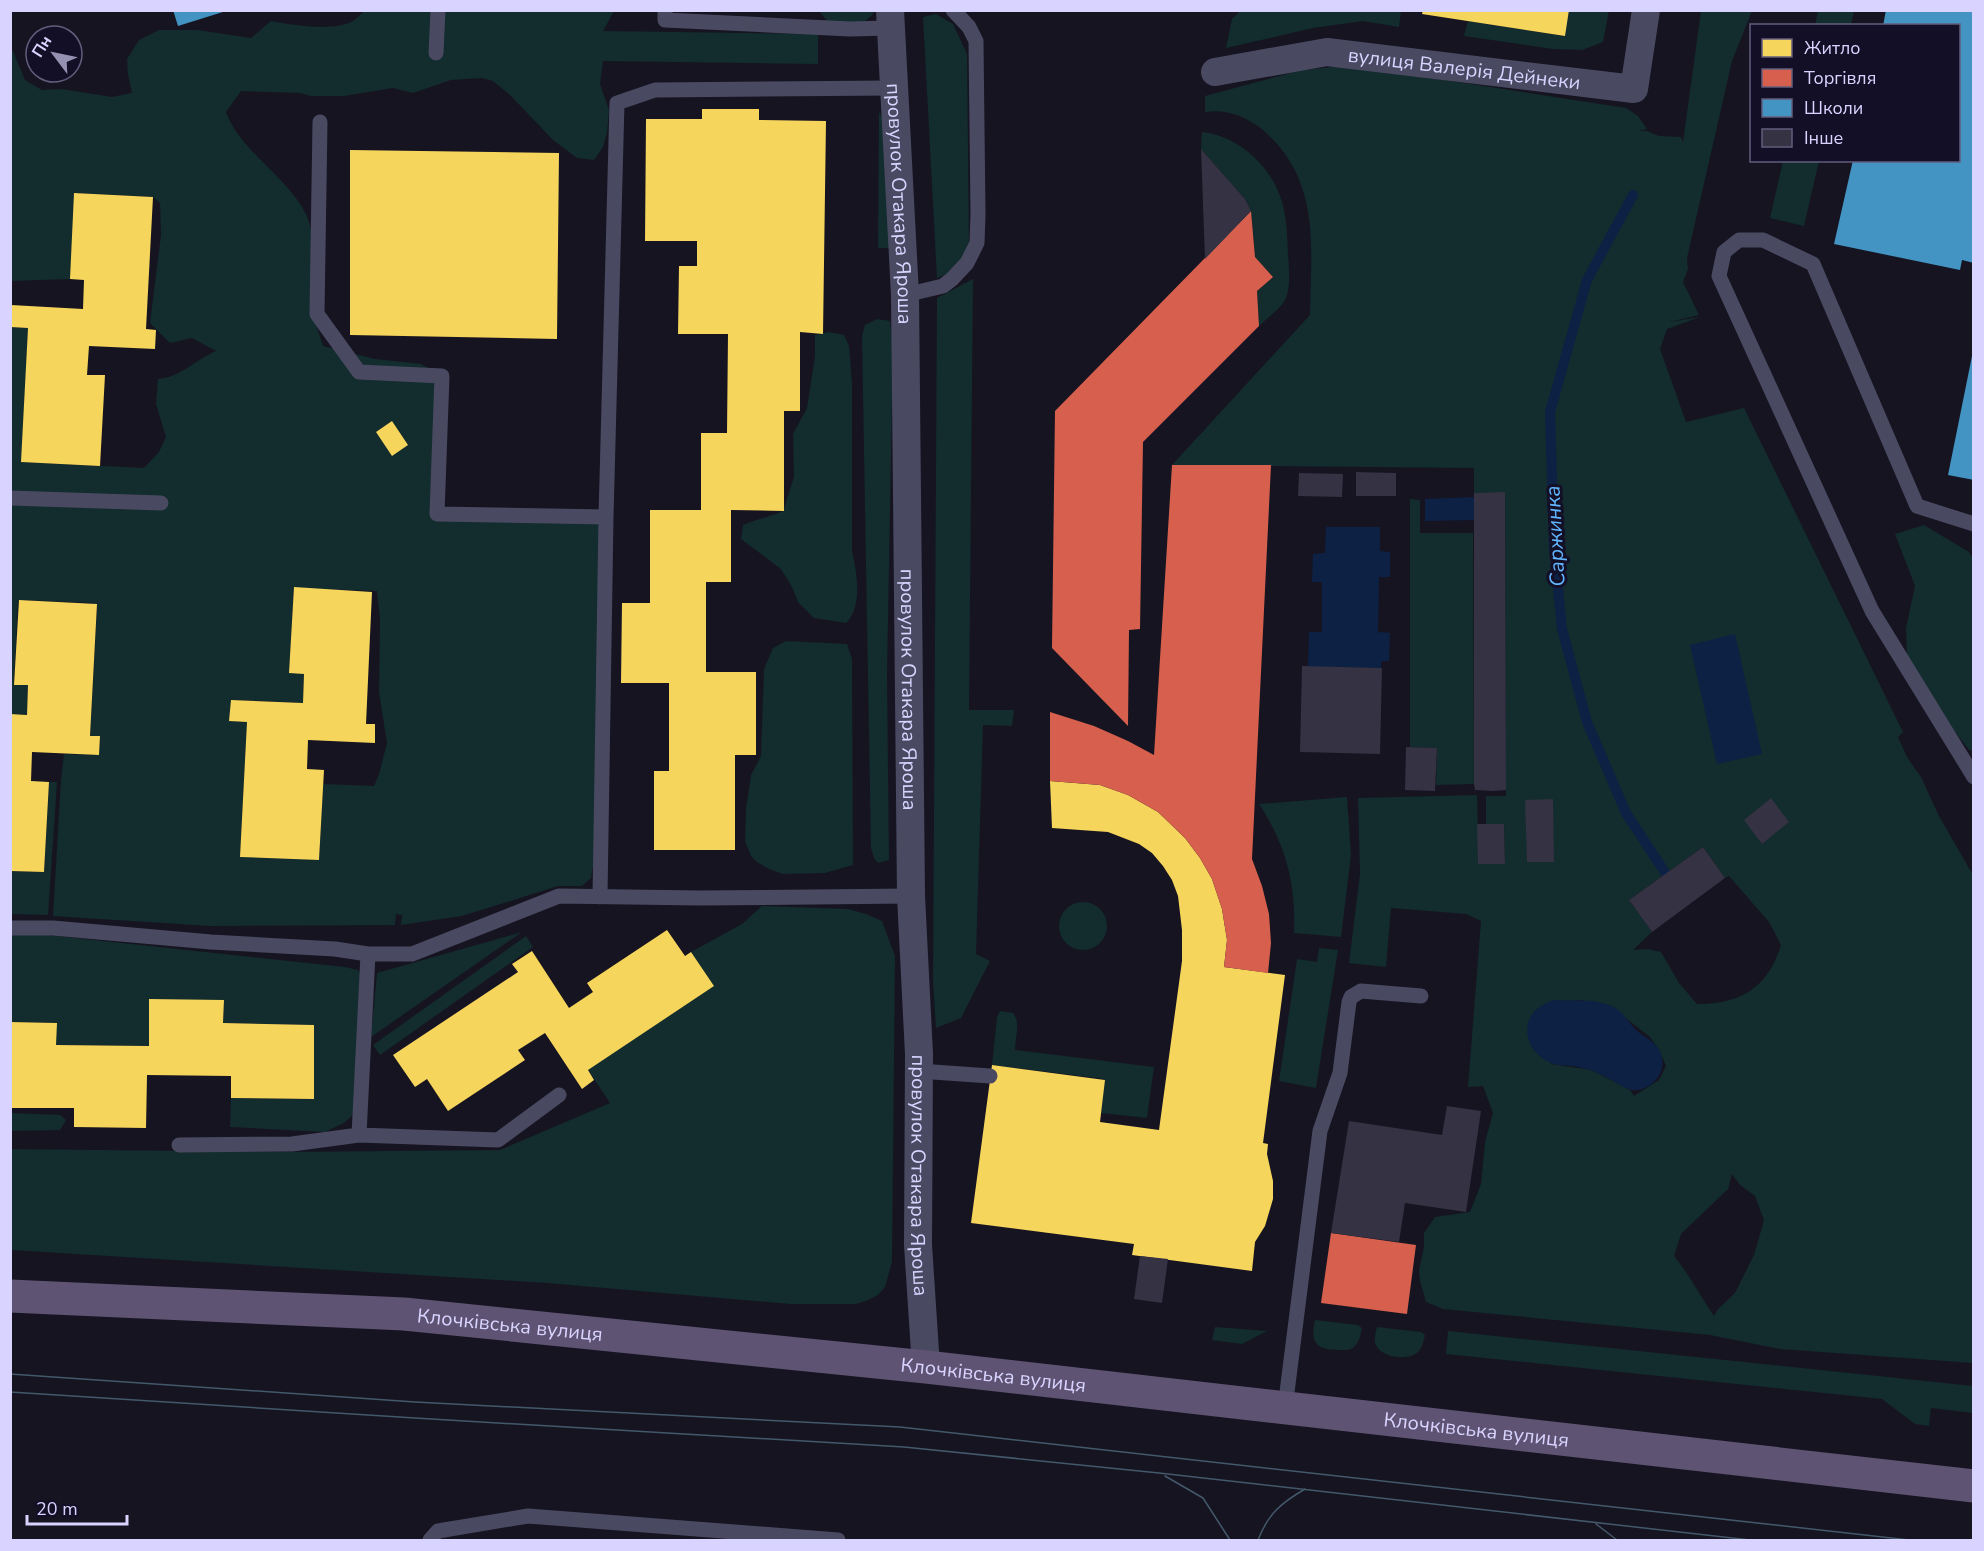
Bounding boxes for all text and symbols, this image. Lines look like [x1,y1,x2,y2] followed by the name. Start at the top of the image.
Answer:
[24,24,84,84] north arrow
[1750,24,1960,162] legend
[27,31,57,62] text: Пн
[1804,36,1860,60] text: Житло
[1346,42,1582,96] street label: вулиця Валерія Дейнеки
[1804,66,1876,90] text: Торгівля
[880,82,918,325] street label: провулок Отакара Яроша
[1804,96,1863,120] text: Школи
[1804,126,1843,150] text: Інше
[1538,485,1572,587] water label: Саржинка
[894,569,923,811] street label: провулок Отакара Яроша
[904,1054,934,1297] street label: провулок Отакара Яроша
[416,1302,604,1348] street label: Клочківська вулиця
[899,1352,1088,1399] street label: Клочківська вулиця
[1382,1406,1570,1454] street label: Клочківська вулиця
[27,1488,128,1526] scale bar
[36,1497,78,1521] text: 20 m

